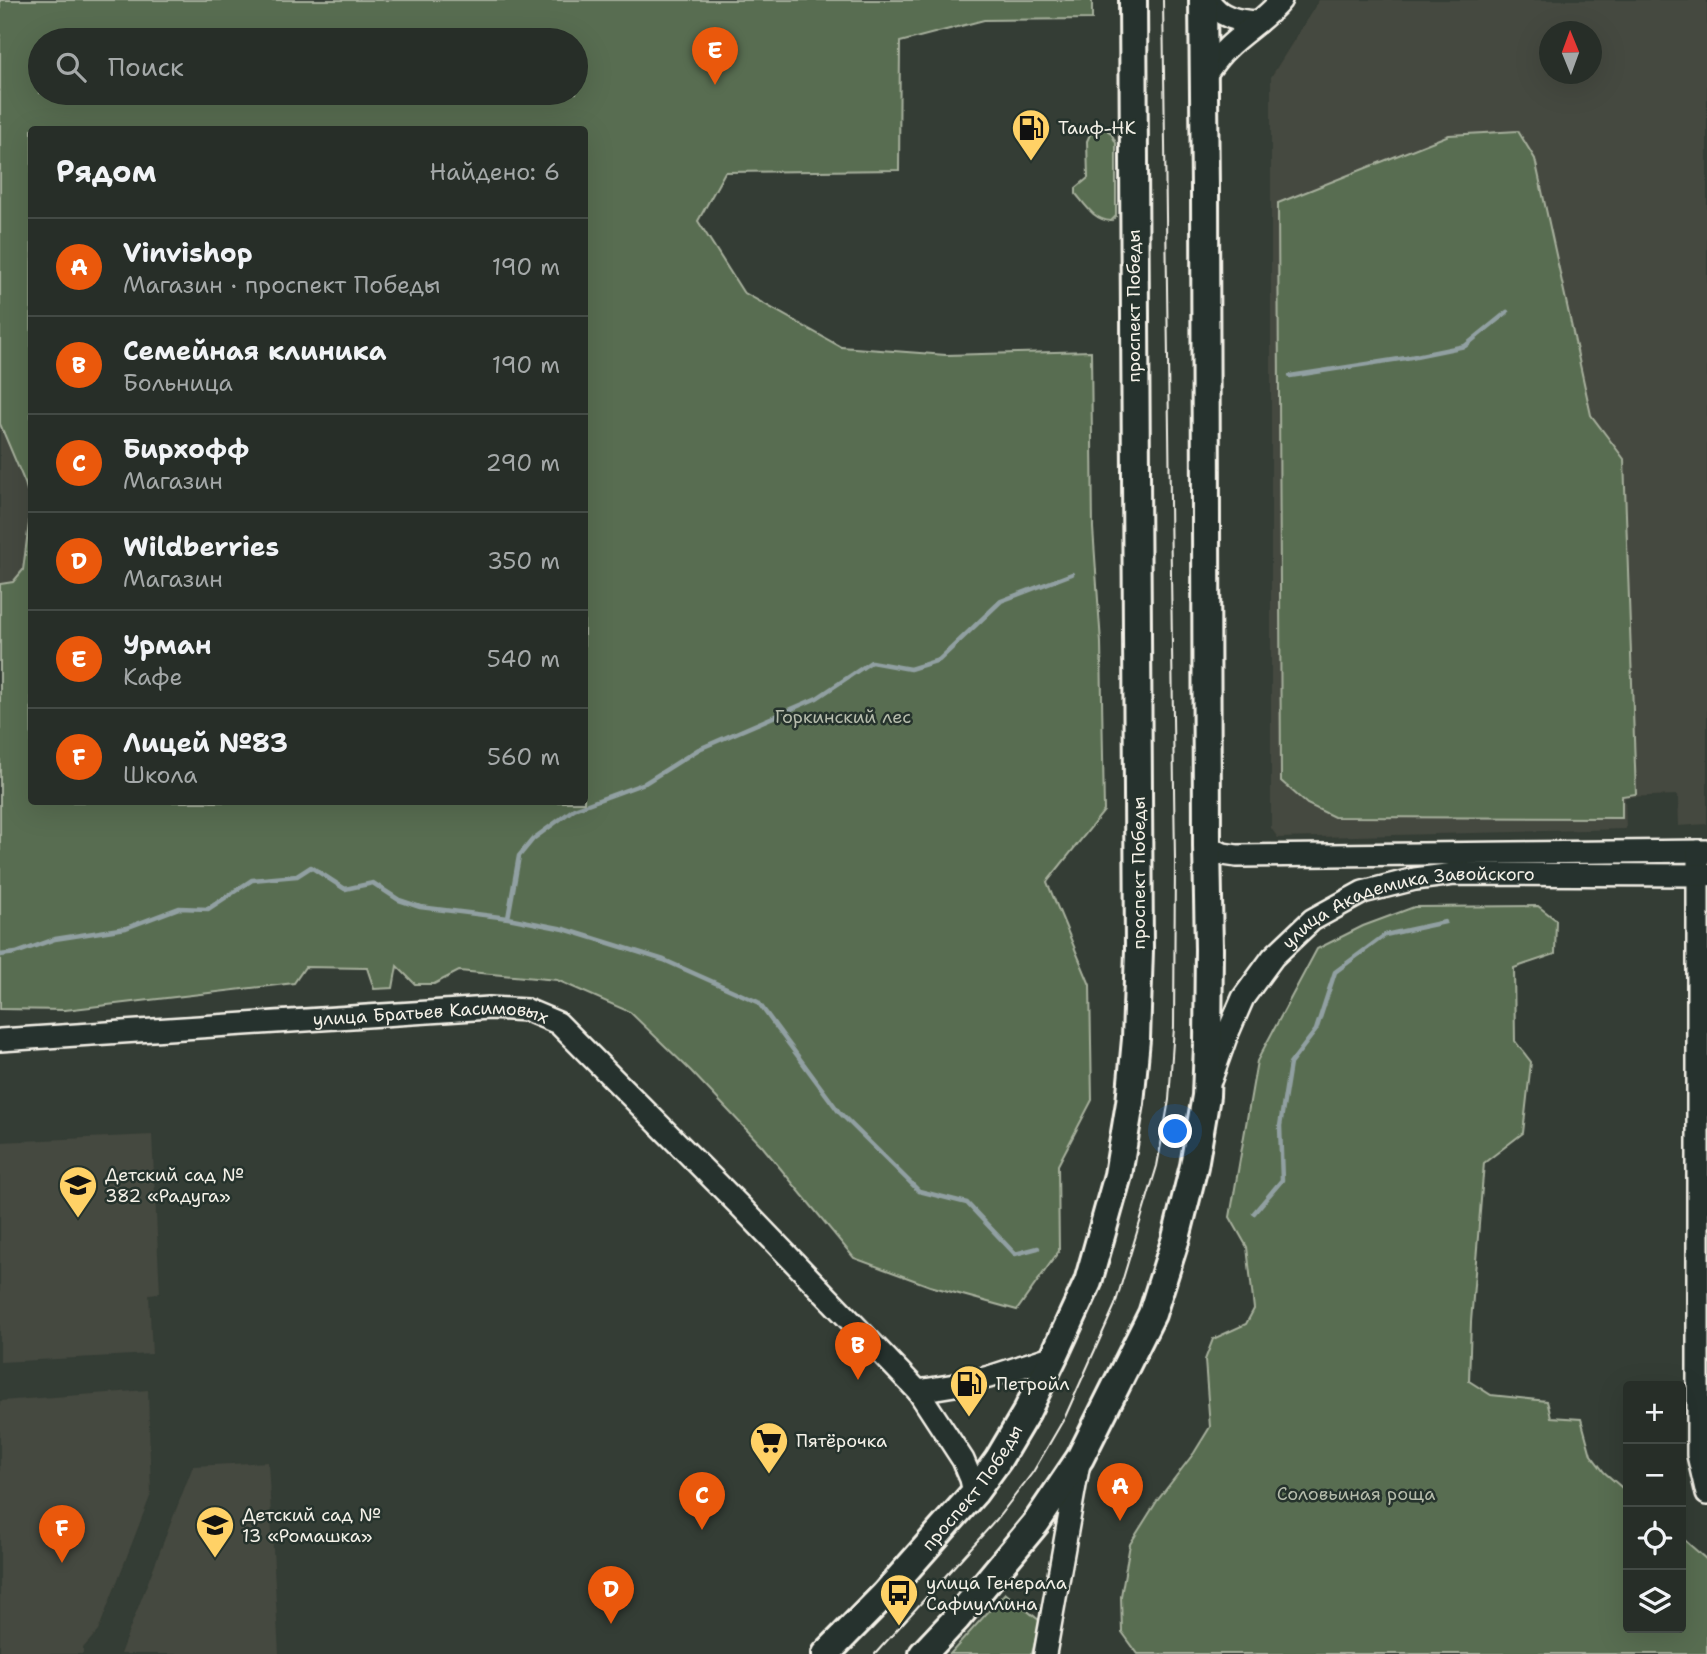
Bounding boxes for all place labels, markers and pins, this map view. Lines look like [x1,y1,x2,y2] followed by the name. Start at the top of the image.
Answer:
[692,27,738,85] pin: E
[1010,107,1052,162] fuel station icon: Таиф-НК
[1058,116,1136,140] place label: Таиф-НК
[105,1163,244,1208] place label: Детский сад № 382 «Радуга»
[57,1164,99,1219] school or university icon: Детский сад № 382 «Радуга»
[835,1322,881,1380] pin: B
[948,1363,990,1418] fuel station icon: Петройл
[996,1372,1069,1396] place label: Петройл
[748,1420,790,1475] supermarket icon: Пятёрочка
[796,1429,887,1453] place label: Пятёрочка
[1097,1463,1143,1521] pin: A
[679,1472,725,1530] pin: C
[242,1503,381,1548] place label: Детский сад № 13 «Ромашка»
[194,1504,236,1559] school or university icon: Детский сад № 13 «Ромашка»
[39,1505,85,1563] pin: F
[588,1566,634,1624] pin: D
[926,1571,1067,1616] place label: улица Генерала Сафиуллина
[878,1572,920,1627] bus stop icon: улица Генерала Сафиуллина

